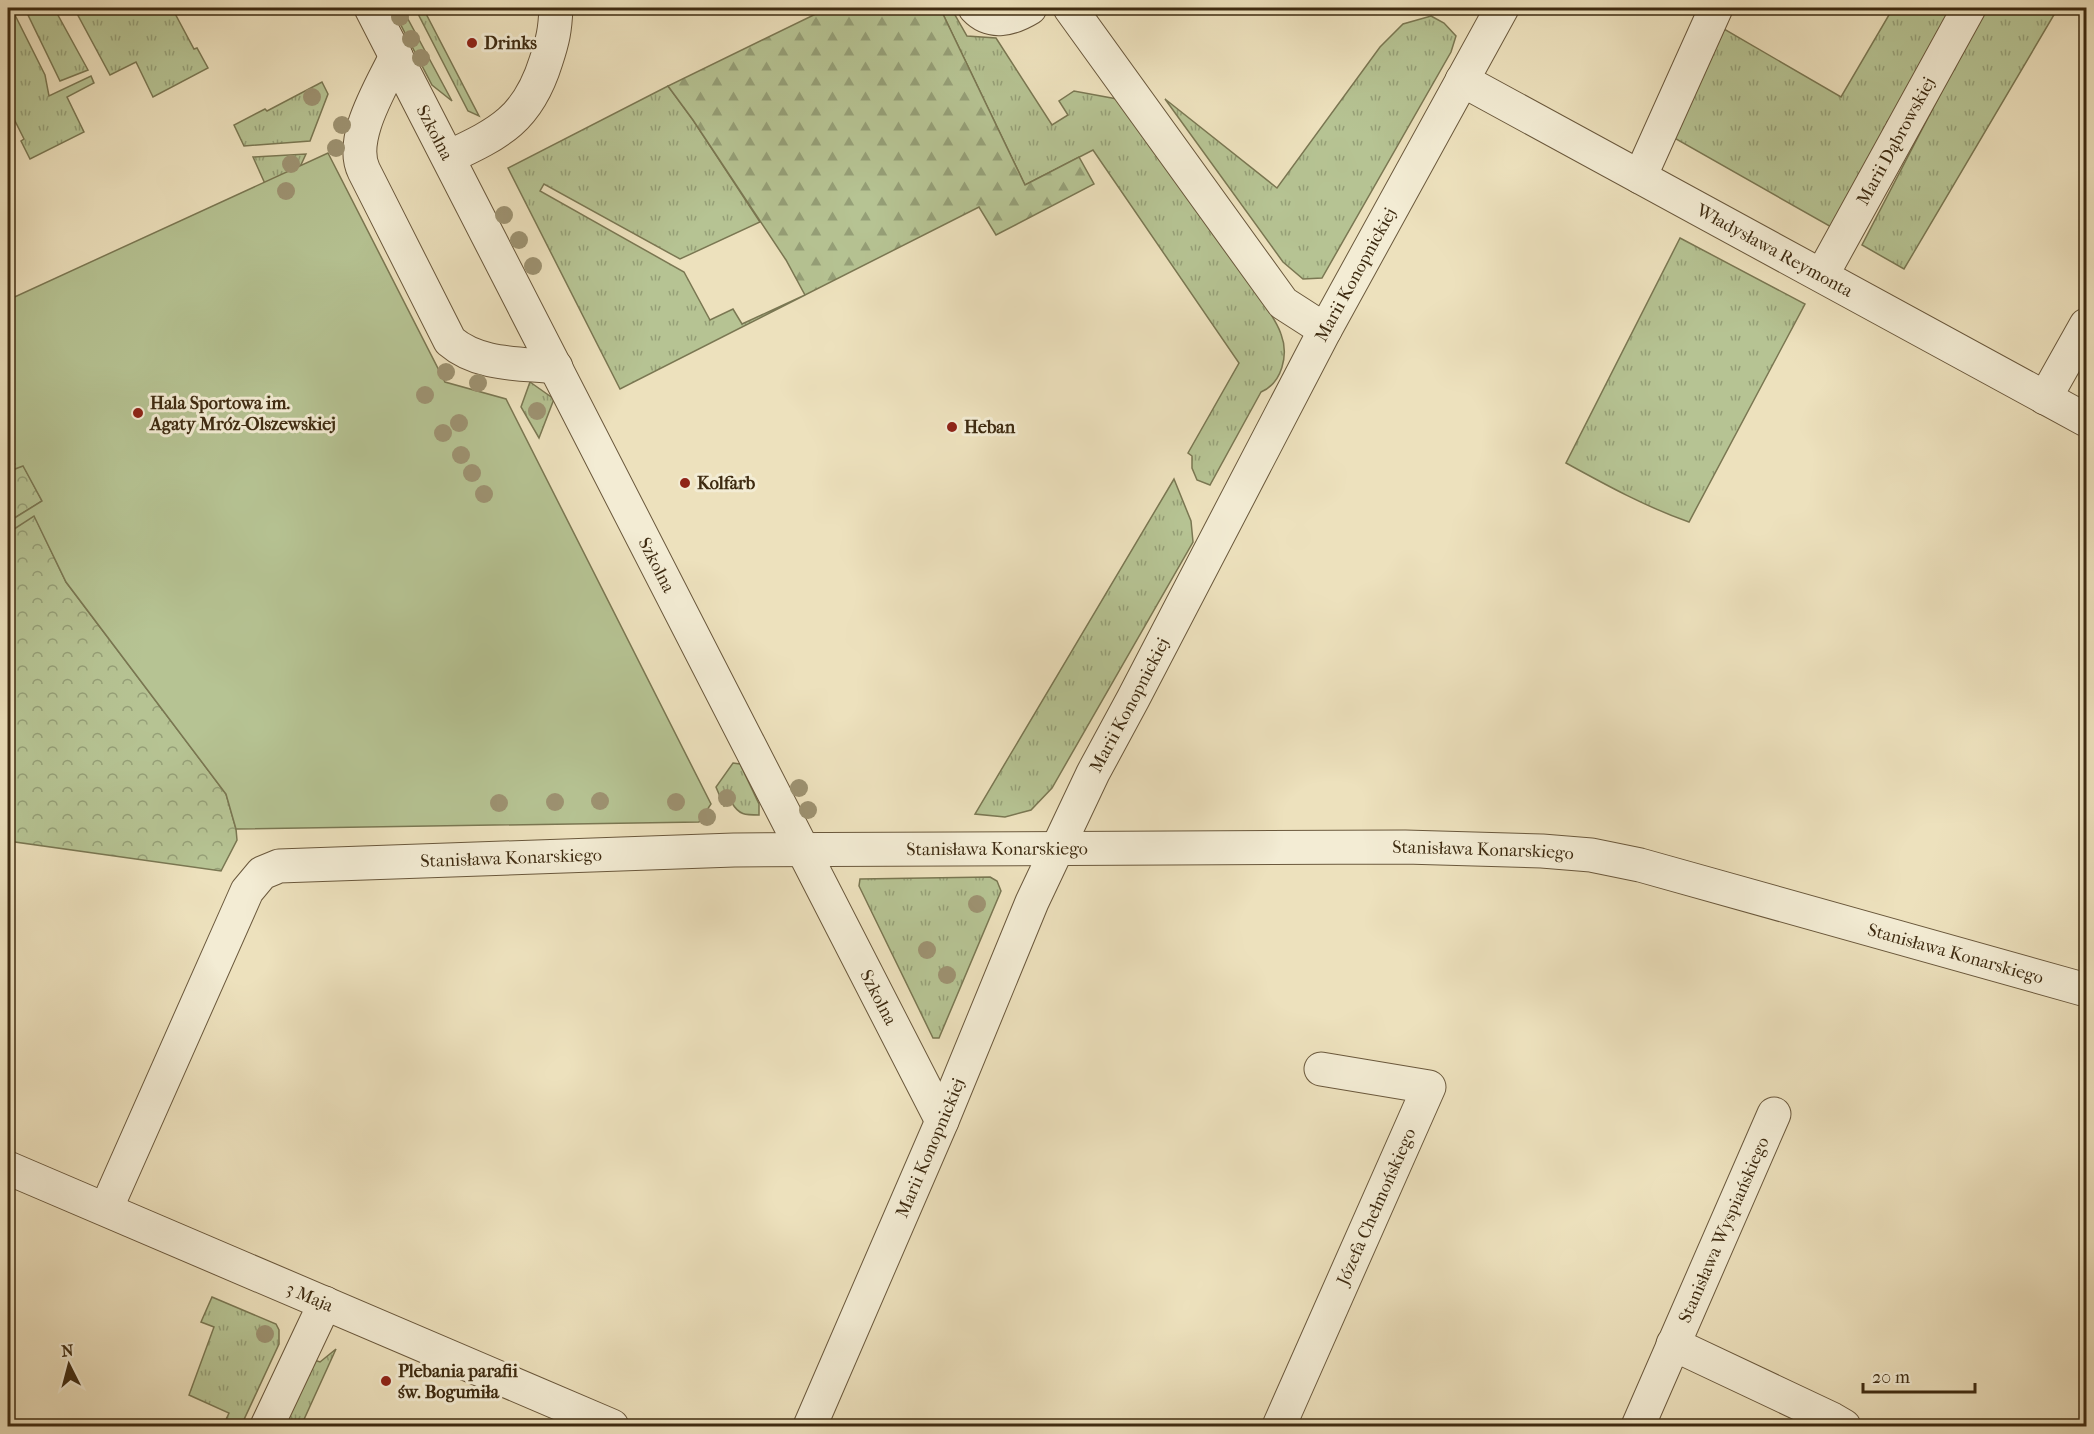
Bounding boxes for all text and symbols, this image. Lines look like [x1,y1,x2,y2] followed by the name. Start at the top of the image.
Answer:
[484,33,537,54] place label: Drinks
[465,36,479,50] marker: Drinks
[1853,74,1940,209] street label: Marii Dąbrowskiej
[412,102,458,164] street label: Szkolna
[1692,199,1857,302] street label: Władysława Reymonta
[1311,204,1401,345] street label: Marii Konopnickiej
[149,393,336,435] place label: Hala Sportowa im. Agaty Mróz-Olszewskiej
[131,406,145,420] marker: Hala Sportowa im. Agaty Mróz-Olszewskiej
[964,417,1016,438] place label: Heban
[945,420,959,434] marker: Heban
[697,473,756,494] place label: Kolfarb
[678,476,692,490] marker: Kolfarb
[633,534,679,597] street label: Szkolna
[1085,634,1174,776] street label: Marii Konopnickiej
[1392,837,1575,865] street label: Stanisława Konarskiego
[906,838,1088,860] street label: Stanisława Konarskiego
[420,845,602,872] street label: Stanisława Konarskiego
[1865,919,2046,989] street label: Stanisława Konarskiego
[855,967,901,1029] street label: Szkolna
[891,1075,969,1221] street label: Marii Konopnickiej
[1332,1125,1420,1290] street label: Józefa Chełmońskiego
[1674,1134,1774,1326] street label: Stanisława Wyspiańskiego
[283,1278,337,1317] street label: 3 Maja
[39,1335,99,1395] north arrow
[60,1340,75,1361] text: N
[1863,1356,1976,1394] scale bar
[398,1361,518,1403] place label: Plebania parafii św. Bogumiła
[1872,1367,1910,1388] text: 20 m
[379,1374,393,1388] marker: Plebania parafii św. Bogumiła

